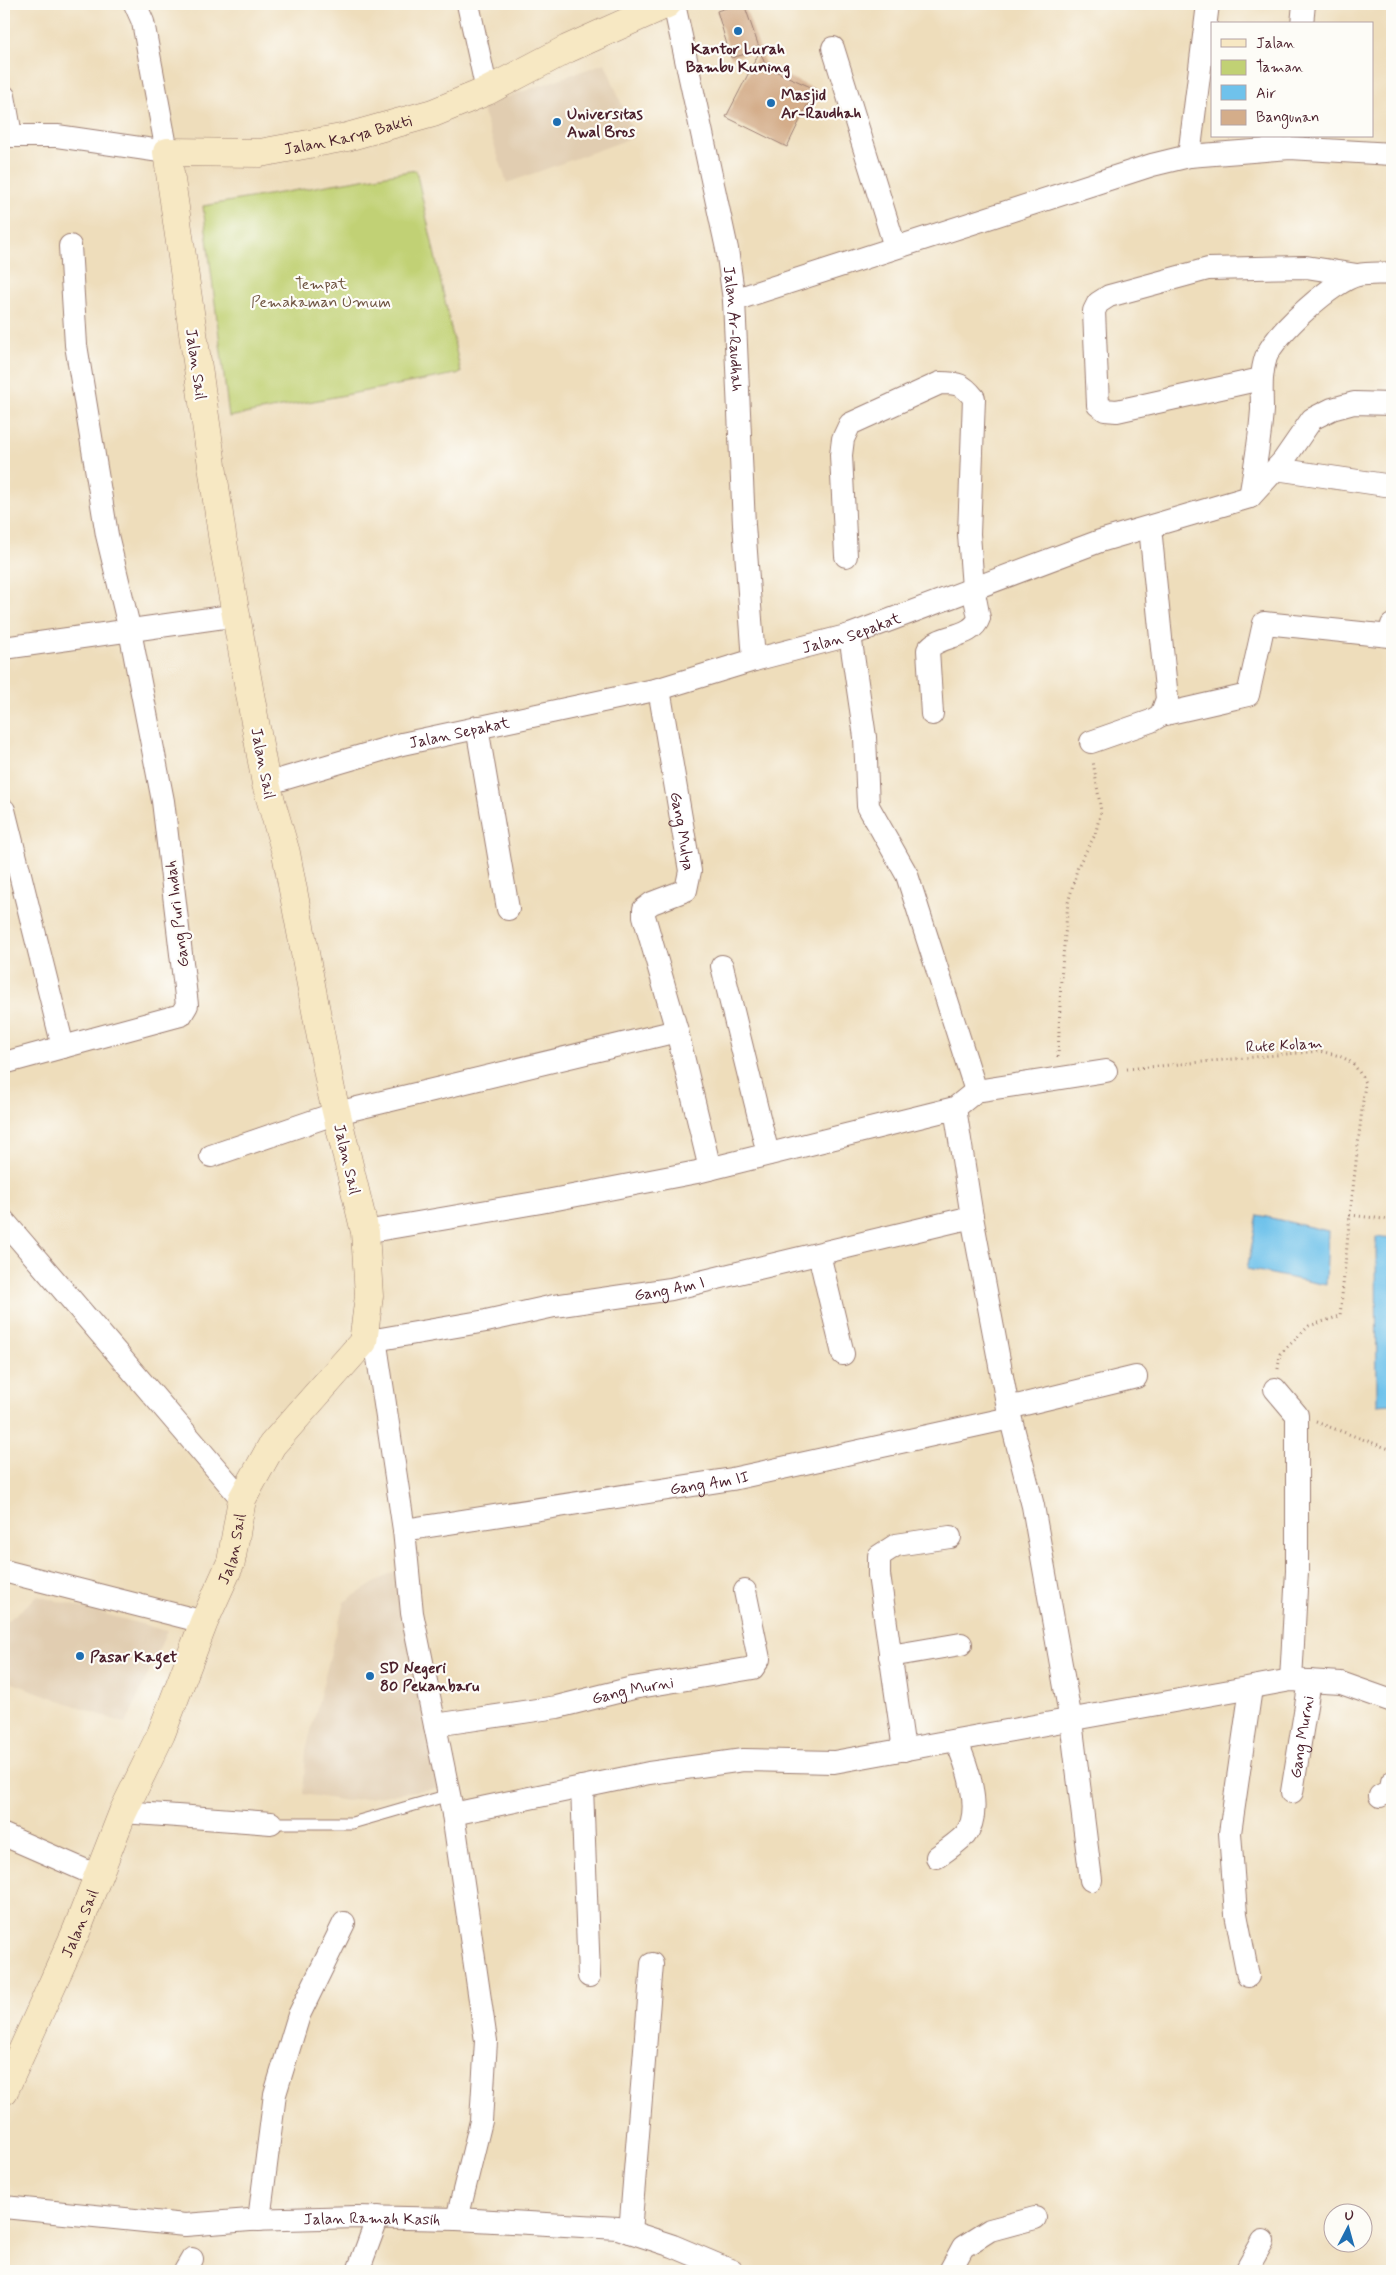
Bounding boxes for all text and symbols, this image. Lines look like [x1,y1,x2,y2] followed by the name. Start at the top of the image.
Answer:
[1211,22,1374,138] legend
[732,25,744,37] marker: Kantor Lurah Bambu Kuning
[1256,34,1295,54] text: Jalan
[686,39,790,79] place label: Kantor Lurah Bambu Kuning
[1256,58,1304,78] text: Taman
[1256,84,1276,104] text: Air
[781,85,861,124] place label: Masjid Ar-Raudhah
[765,97,777,109] marker: Masjid Ar-Raudhah
[567,104,644,143] place label: Universitas Awal Bros
[1256,108,1319,129] text: Bangunan
[282,110,414,160] street label: Jalan Karya Bakti
[551,116,563,128] marker: Universitas Awal Bros
[717,265,747,393] street label: Jalan Ar-Raudhah
[251,274,391,313] park label: Tempat Pemakaman Umum
[180,327,211,401] street label: Jalan Sail
[800,608,904,659] street label: Jalan Sepakat
[407,712,512,754] street label: Jalan Sepakat
[245,726,280,801] street label: Jalan Sail
[665,790,699,872] street label: Gang Mulya
[161,859,195,968] street label: Gang Puri Indah
[1245,1033,1323,1058] street label: Rute Kolam
[328,1122,365,1197] street label: Jalan Sail
[633,1272,707,1306] street label: Gang Am I
[669,1467,751,1501] street label: Gang Am II
[213,1512,251,1588] street label: Jalan Sail
[90,1647,178,1670] place label: Pasar Kaget
[74,1650,86,1662] marker: Pasar Kaget
[380,1658,480,1697] place label: SD Negeri 80 Pekanbaru
[364,1670,376,1682] marker: SD Negeri 80 Pekanbaru
[590,1672,676,1710] street label: Gang Murni
[1285,1694,1319,1780] street label: Gang Murni
[57,1886,104,1961] street label: Jalan Sail
[1324,2202,1374,2252] north arrow
[1344,2207,1355,2225] text: U
[303,2208,441,2231] street label: Jalan Ramah Kasih

